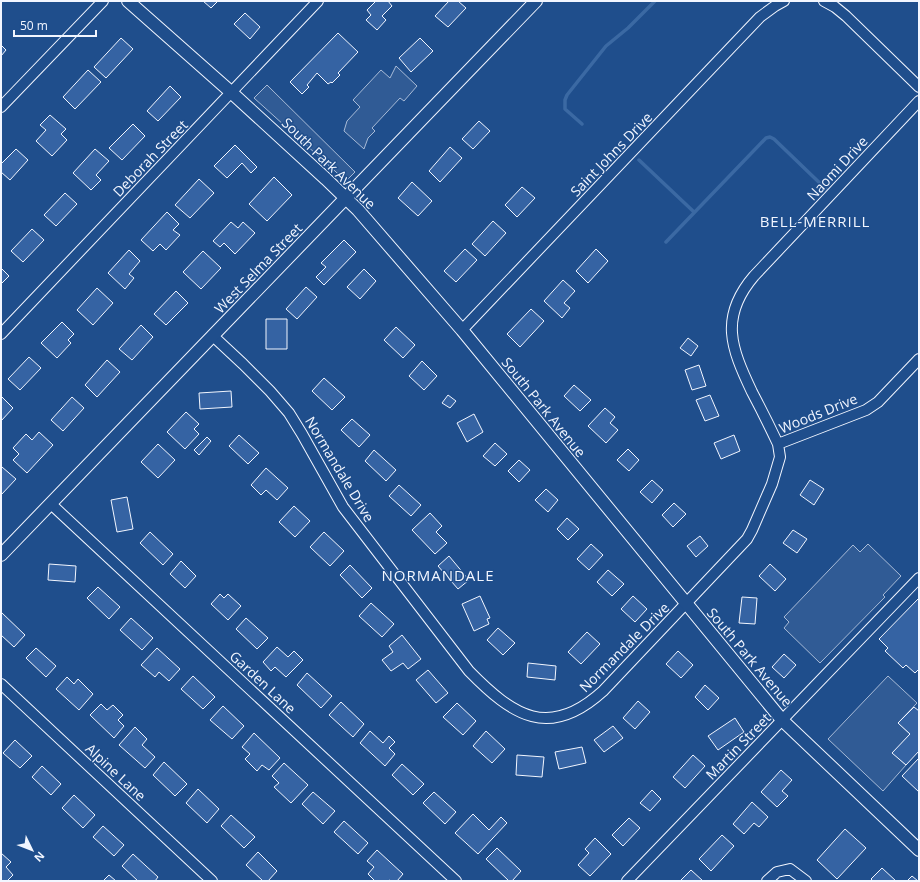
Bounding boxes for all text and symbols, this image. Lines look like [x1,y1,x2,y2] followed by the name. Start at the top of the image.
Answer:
[14,12,96,38] scale bar
[20,17,48,34] text: 50 m
[566,108,656,200] street label: Saint Johns Drive
[278,113,380,213] street label: South Park Avenue
[108,115,192,201] street label: Deborah Street
[802,132,872,204] street label: Naomi Drive
[760,211,870,231] district label: BELL-MERRILL
[210,219,306,317] street label: West Selma Street
[498,353,590,461] street label: South Park Avenue
[776,389,860,437] street label: Woods Drive
[301,413,379,525] street label: Normandale Drive
[381,565,495,585] district label: NORMANDALE
[575,598,673,696] street label: Normandale Drive
[703,604,797,711] street label: South Park Avenue
[226,646,300,718] street label: Garden Lane
[701,708,775,784] street label: Martin Street
[82,739,150,805] street label: Alpine Lane
[12,830,52,870] north arrow
[31,849,48,866] text: N

